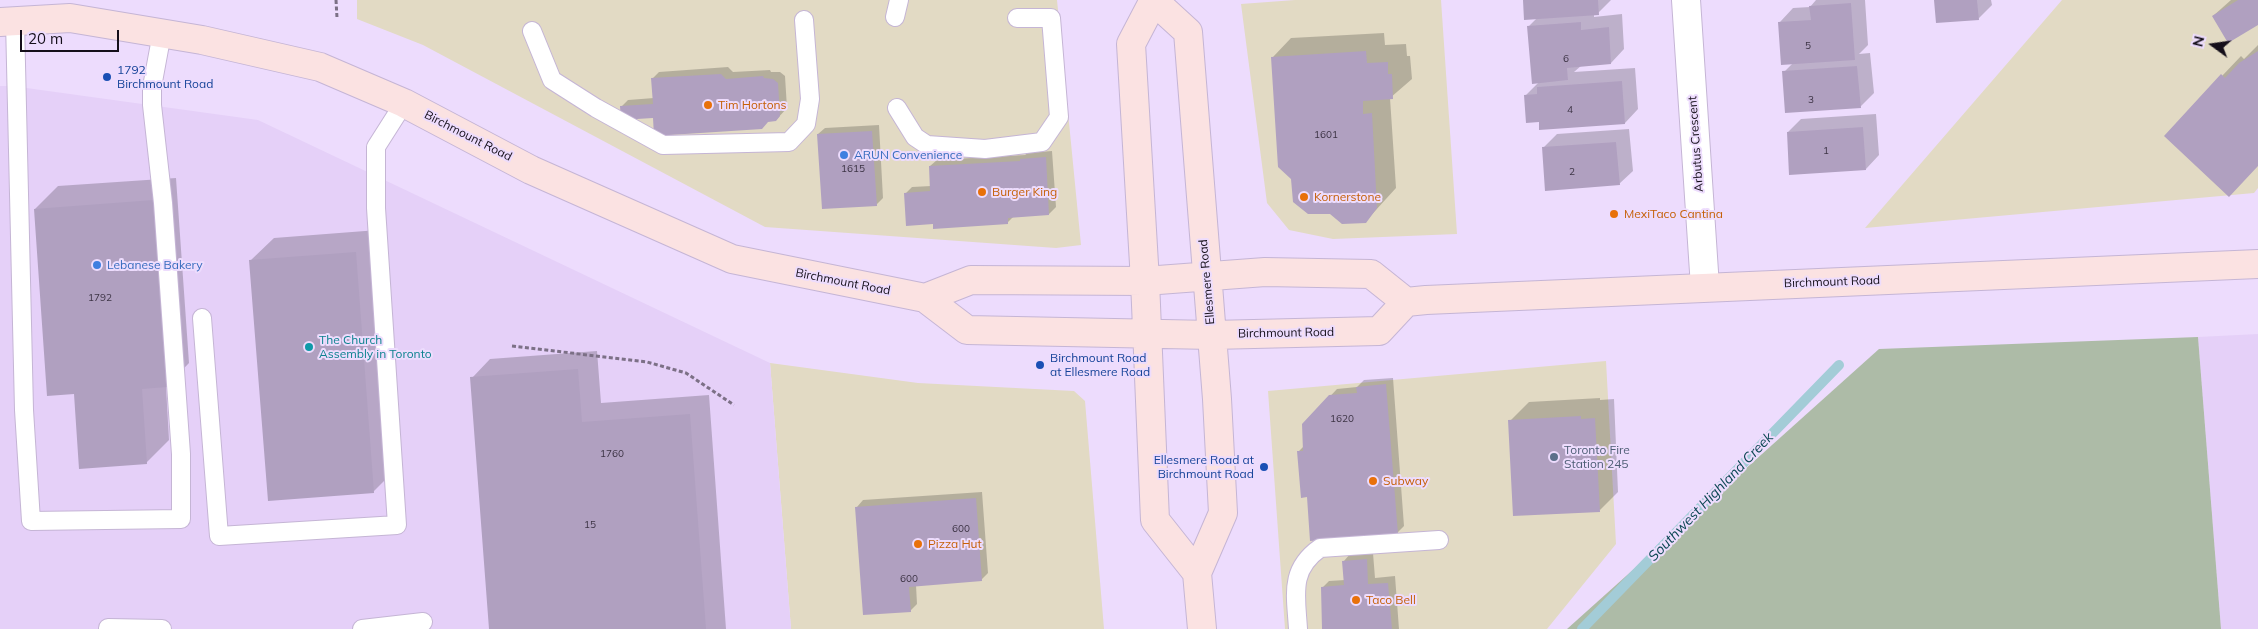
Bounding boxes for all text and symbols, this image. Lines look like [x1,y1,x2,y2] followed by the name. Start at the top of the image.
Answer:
[22,20,121,52] scale bar
[2188,20,2238,70] north arrow
[28,29,63,48] text: 20 m
[2188,34,2208,49] text: N
[1805,40,1811,52] house number: 5
[1563,53,1569,65] house number: 6
[117,63,213,91] place label: 1792 Birchmount Road
[101,71,113,83] marker: 1792 Birchmount Road
[1808,94,1814,106] house number: 3
[1685,96,1707,192] street label: Arbutus Crescent
[718,98,786,112] place label: Tim Hortons
[702,99,714,111] marker: Tim Hortons
[1567,104,1573,116] house number: 4
[422,108,514,164] street label: Birchmount Road
[1314,129,1338,141] house number: 1601
[1823,145,1829,157] house number: 1
[854,148,962,162] place label: ARUN Convenience
[838,149,850,161] marker: ARUN Convenience
[841,163,865,175] house number: 1615
[1569,166,1575,178] house number: 2
[992,185,1057,199] place label: Burger King
[976,186,988,198] marker: Burger King
[1314,190,1381,204] place label: Kornerstone
[1298,191,1310,203] marker: Kornerstone
[1624,207,1723,221] place label: MexiTaco Cantina
[1608,208,1620,220] marker: MexiTaco Cantina
[1196,239,1218,325] street label: Ellesmere Road
[107,258,203,272] place label: Lebanese Bakery
[91,259,103,271] marker: Lebanese Bakery
[794,266,892,298] street label: Birchmount Road
[1784,273,1880,291] street label: Birchmount Road
[88,292,112,304] house number: 1792
[1238,325,1334,341] street label: Birchmount Road
[319,333,432,361] place label: The Church Assembly in Toronto
[303,341,315,353] marker: The Church Assembly in Toronto
[1050,351,1150,379] place label: Birchmount Road at Ellesmere Road
[1034,359,1046,371] marker: Birchmount Road at Ellesmere Road
[1330,413,1354,425] house number: 1620
[1645,429,1777,565] water label: Southwest Highland Creek
[1564,443,1630,471] place label: Toronto Fire Station 245
[600,448,624,460] house number: 1760
[1548,451,1560,463] marker: Toronto Fire Station 245
[1154,453,1254,481] place label: Ellesmere Road at Birchmount Road
[1258,461,1270,473] marker: Ellesmere Road at Birchmount Road
[1383,474,1428,488] place label: Subway
[1367,475,1379,487] marker: Subway
[584,519,596,531] house number: 15
[952,523,970,535] house number: 600
[928,537,982,551] place label: Pizza Hut
[912,538,924,550] marker: Pizza Hut
[900,573,918,585] house number: 600
[1366,593,1416,607] place label: Taco Bell
[1350,594,1362,606] marker: Taco Bell

